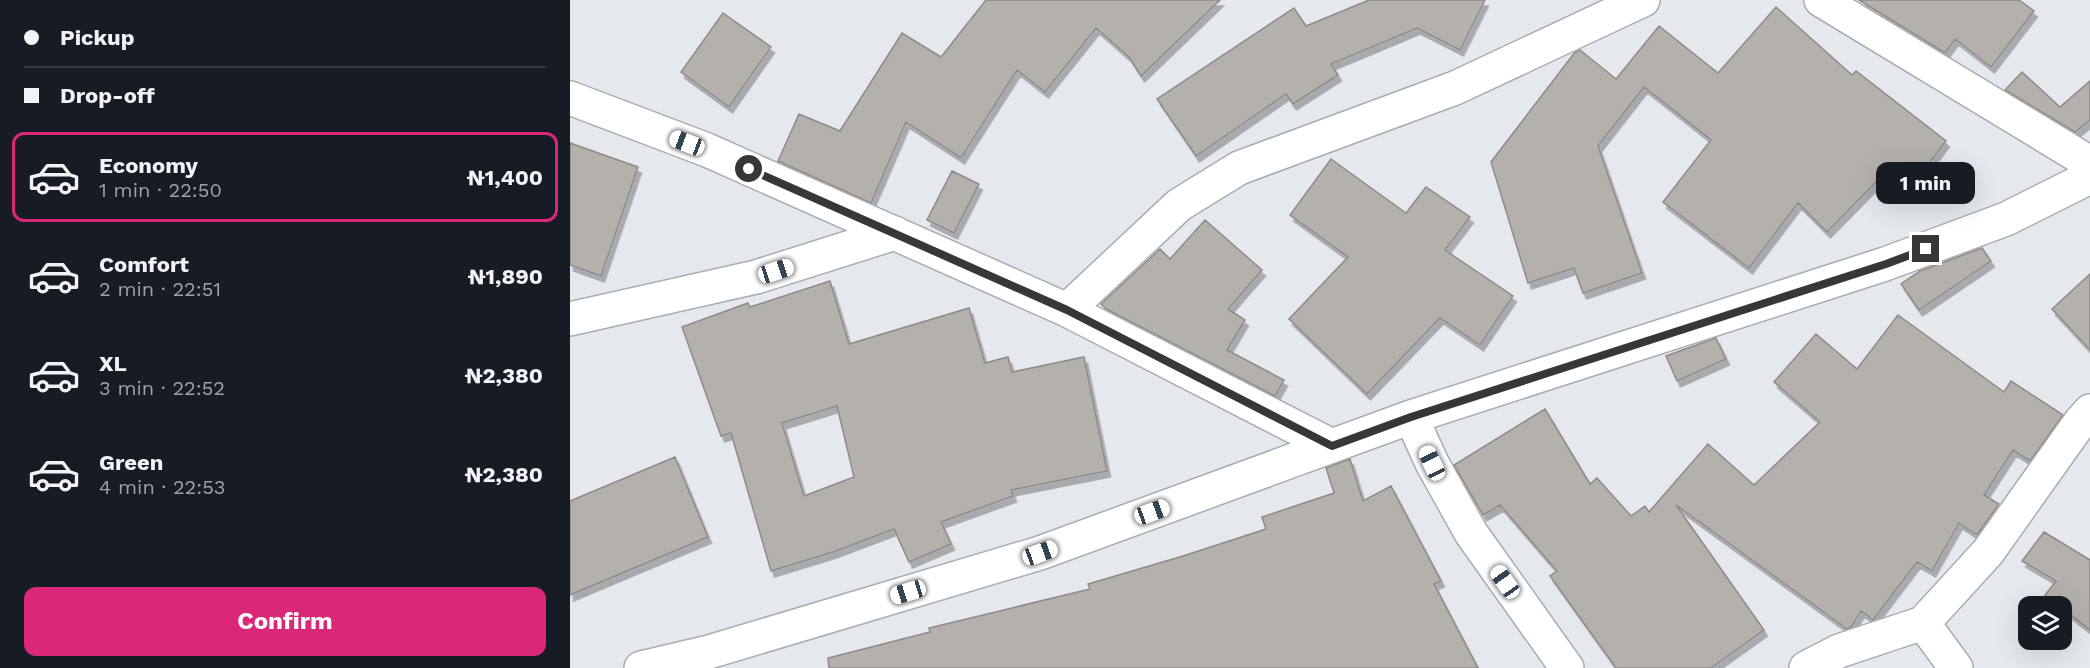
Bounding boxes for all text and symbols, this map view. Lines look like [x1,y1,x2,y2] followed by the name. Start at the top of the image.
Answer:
[60,25,135,50] text: Pickup
[60,83,155,108] text: Drop-off
[667,128,707,158] car
[27,150,81,204] icon: car
[99,153,198,178] text: Economy
[735,155,762,182] route start
[1876,162,1976,204] callout: 1 min
[467,165,543,190] text: ₦1,400
[1900,171,1951,195] text: 1 min
[99,178,222,202] text: 1 min · 22:50
[1912,235,1939,262] route end
[27,249,81,303] icon: car
[99,252,189,277] text: Comfort
[756,257,796,285] car
[468,264,543,289] text: ₦1,890
[99,277,221,301] text: 2 min · 22:51
[27,348,81,402] icon: car
[99,351,127,376] text: XL
[464,363,543,388] text: ₦2,380
[99,376,225,400] text: 3 min · 22:52
[1416,443,1448,483] car
[27,447,81,501] icon: car
[99,450,163,475] text: Green
[464,462,543,487] text: ₦2,380
[99,475,226,499] text: 4 min · 22:53
[1132,497,1172,527] car
[1020,538,1060,568] car
[1487,562,1523,602] car
[888,578,928,606] car
[24,587,546,656] button: Confirm
[2018,596,2072,650] map controls
[2018,596,2072,650] button: layers

